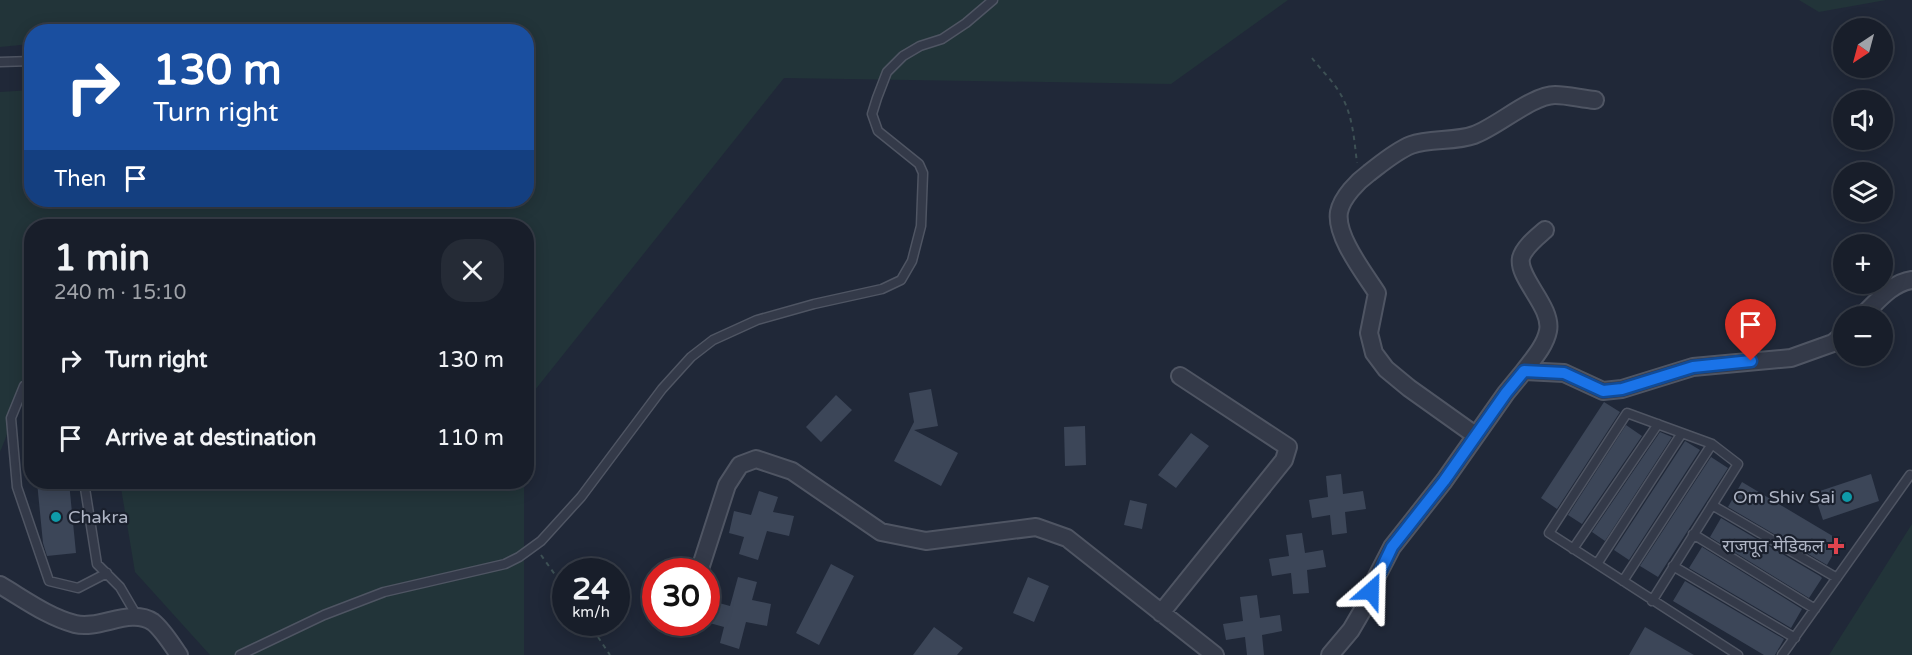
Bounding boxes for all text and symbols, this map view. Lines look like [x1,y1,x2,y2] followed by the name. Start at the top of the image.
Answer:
[1833,18,1893,78] north arrow
[1833,18,1893,366] map controls
[153,45,282,96] text: 130 m
[54,48,132,126] icon: right
[1833,90,1893,150] button: sound
[153,96,279,129] text: Turn right
[119,162,152,195] icon: arrive
[1833,162,1893,222] button: layers
[54,166,107,192] text: Then
[1833,234,1893,294] button: +
[54,237,150,280] text: 1 min
[441,239,504,302] button: close
[54,281,186,305] text: 240 m · 15:10
[1725,299,1776,361] pin
[1833,306,1893,366] button: −
[1734,308,1767,341] icon: arrive
[54,344,87,377] icon: right
[105,347,207,373] text: Turn right
[437,347,504,373] text: 130 m
[54,422,87,455] icon: arrive
[105,425,316,451] text: Arrive at destination
[437,425,504,451] text: 110 m
[1733,486,1835,508] place label: Om Shiv Sai
[1840,490,1854,504] marker: Om Shiv Sai
[68,506,128,528] place label: Chakra
[49,510,63,524] marker: Chakra
[1722,535,1825,558] place label: राजपूत मेडिकल
[1829,539,1843,553] marker: राजपूत मेडिकल
[642,558,720,636] speed limit sign: 30
[1339,559,1403,623] position arrow
[572,571,610,608] text: 24
[572,603,610,621] text: km/h

